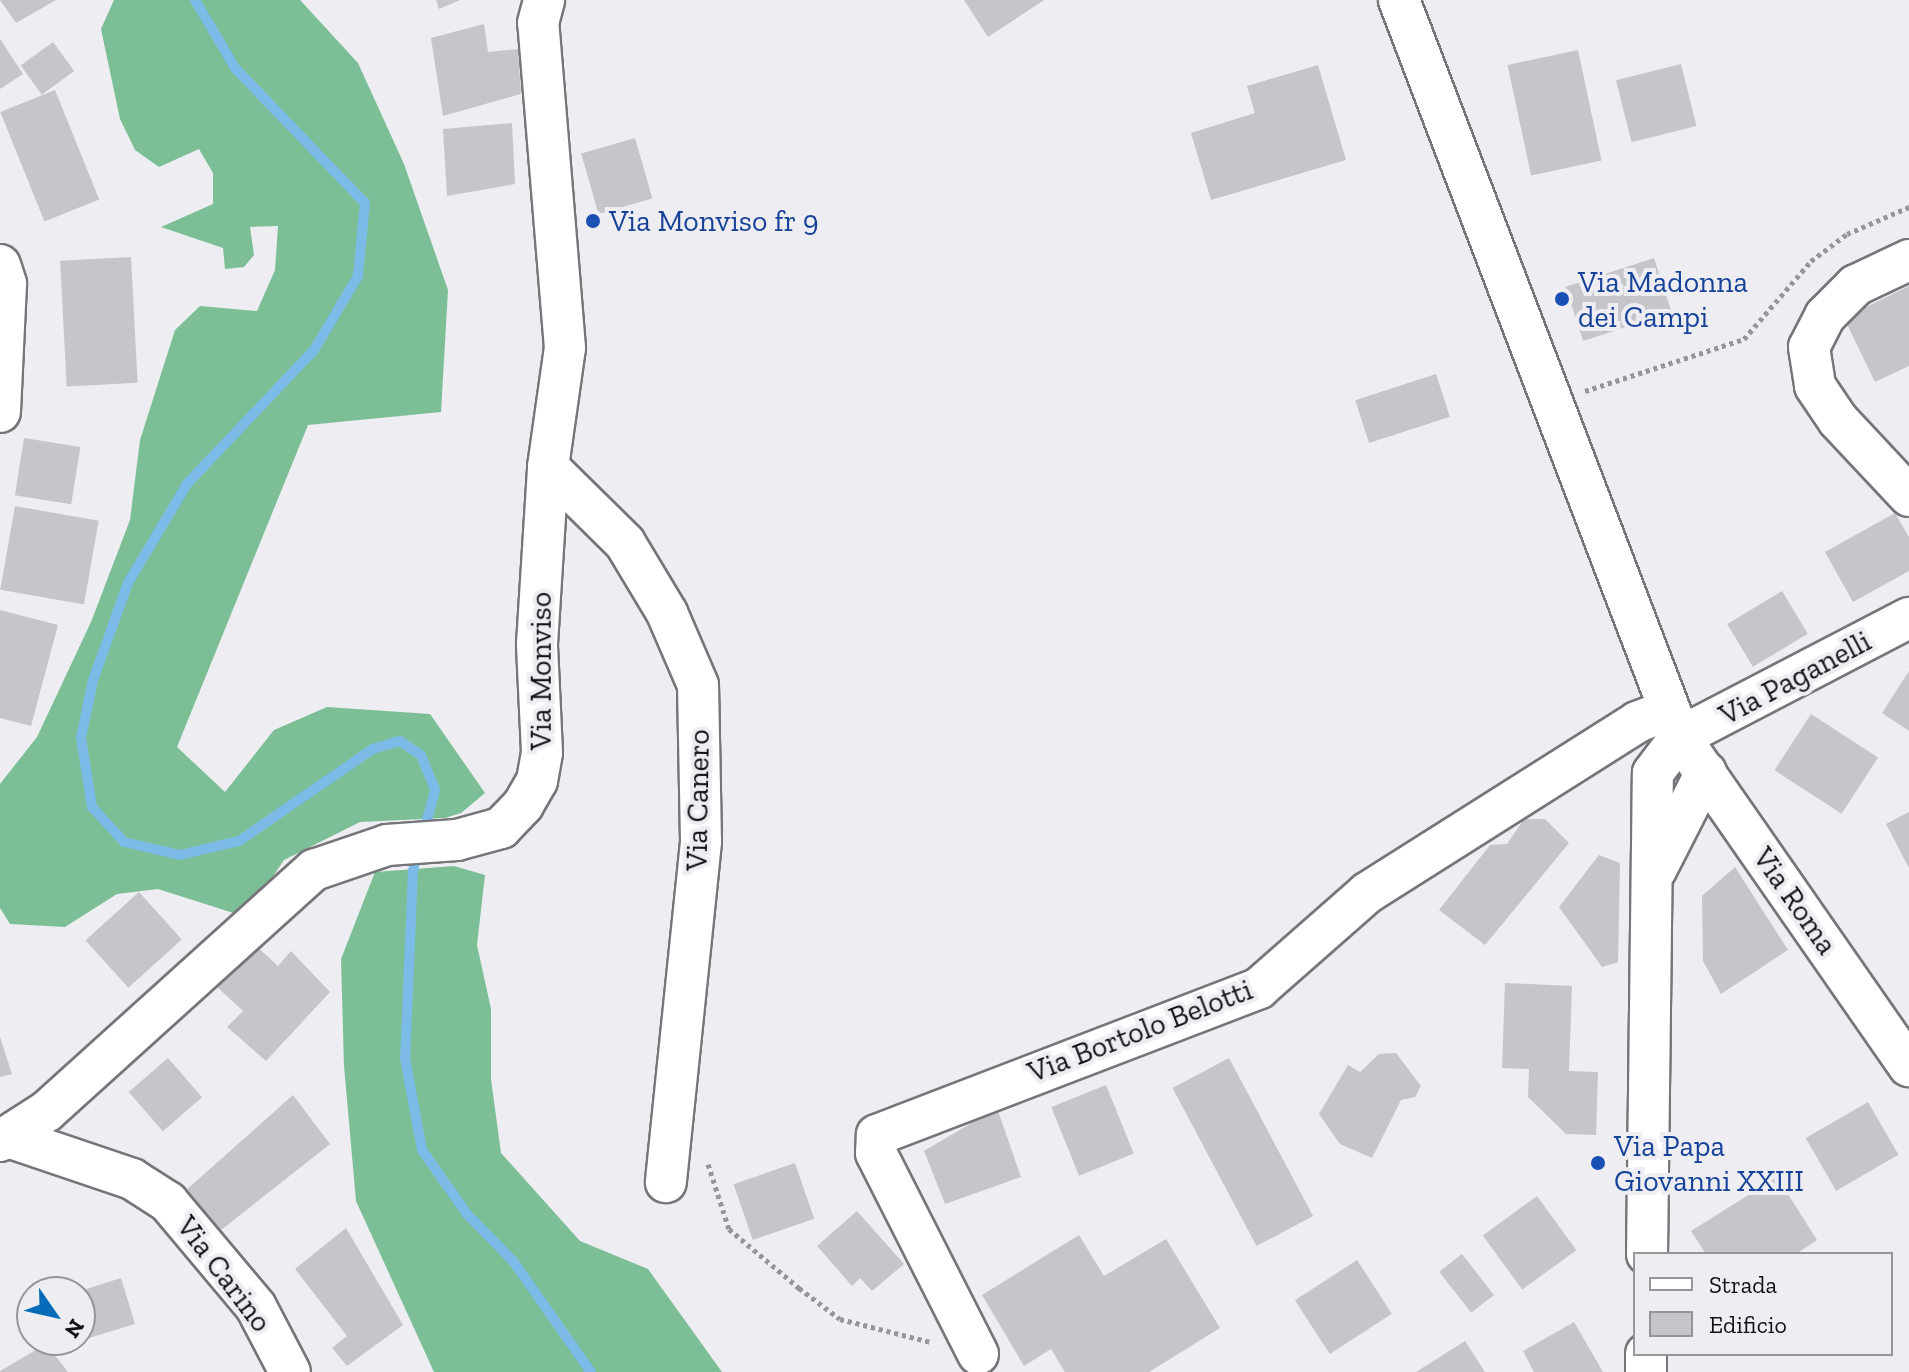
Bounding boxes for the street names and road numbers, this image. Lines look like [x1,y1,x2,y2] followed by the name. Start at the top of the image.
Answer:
[523,592,559,750] street label: Via Monviso
[1713,623,1877,733] street label: Via Paganelli
[679,729,717,871] street label: Via Canero
[1745,841,1845,961] street label: Via Roma
[1023,972,1257,1090] street label: Via Bortolo Belotti
[169,1209,279,1339] street label: Via Carino

